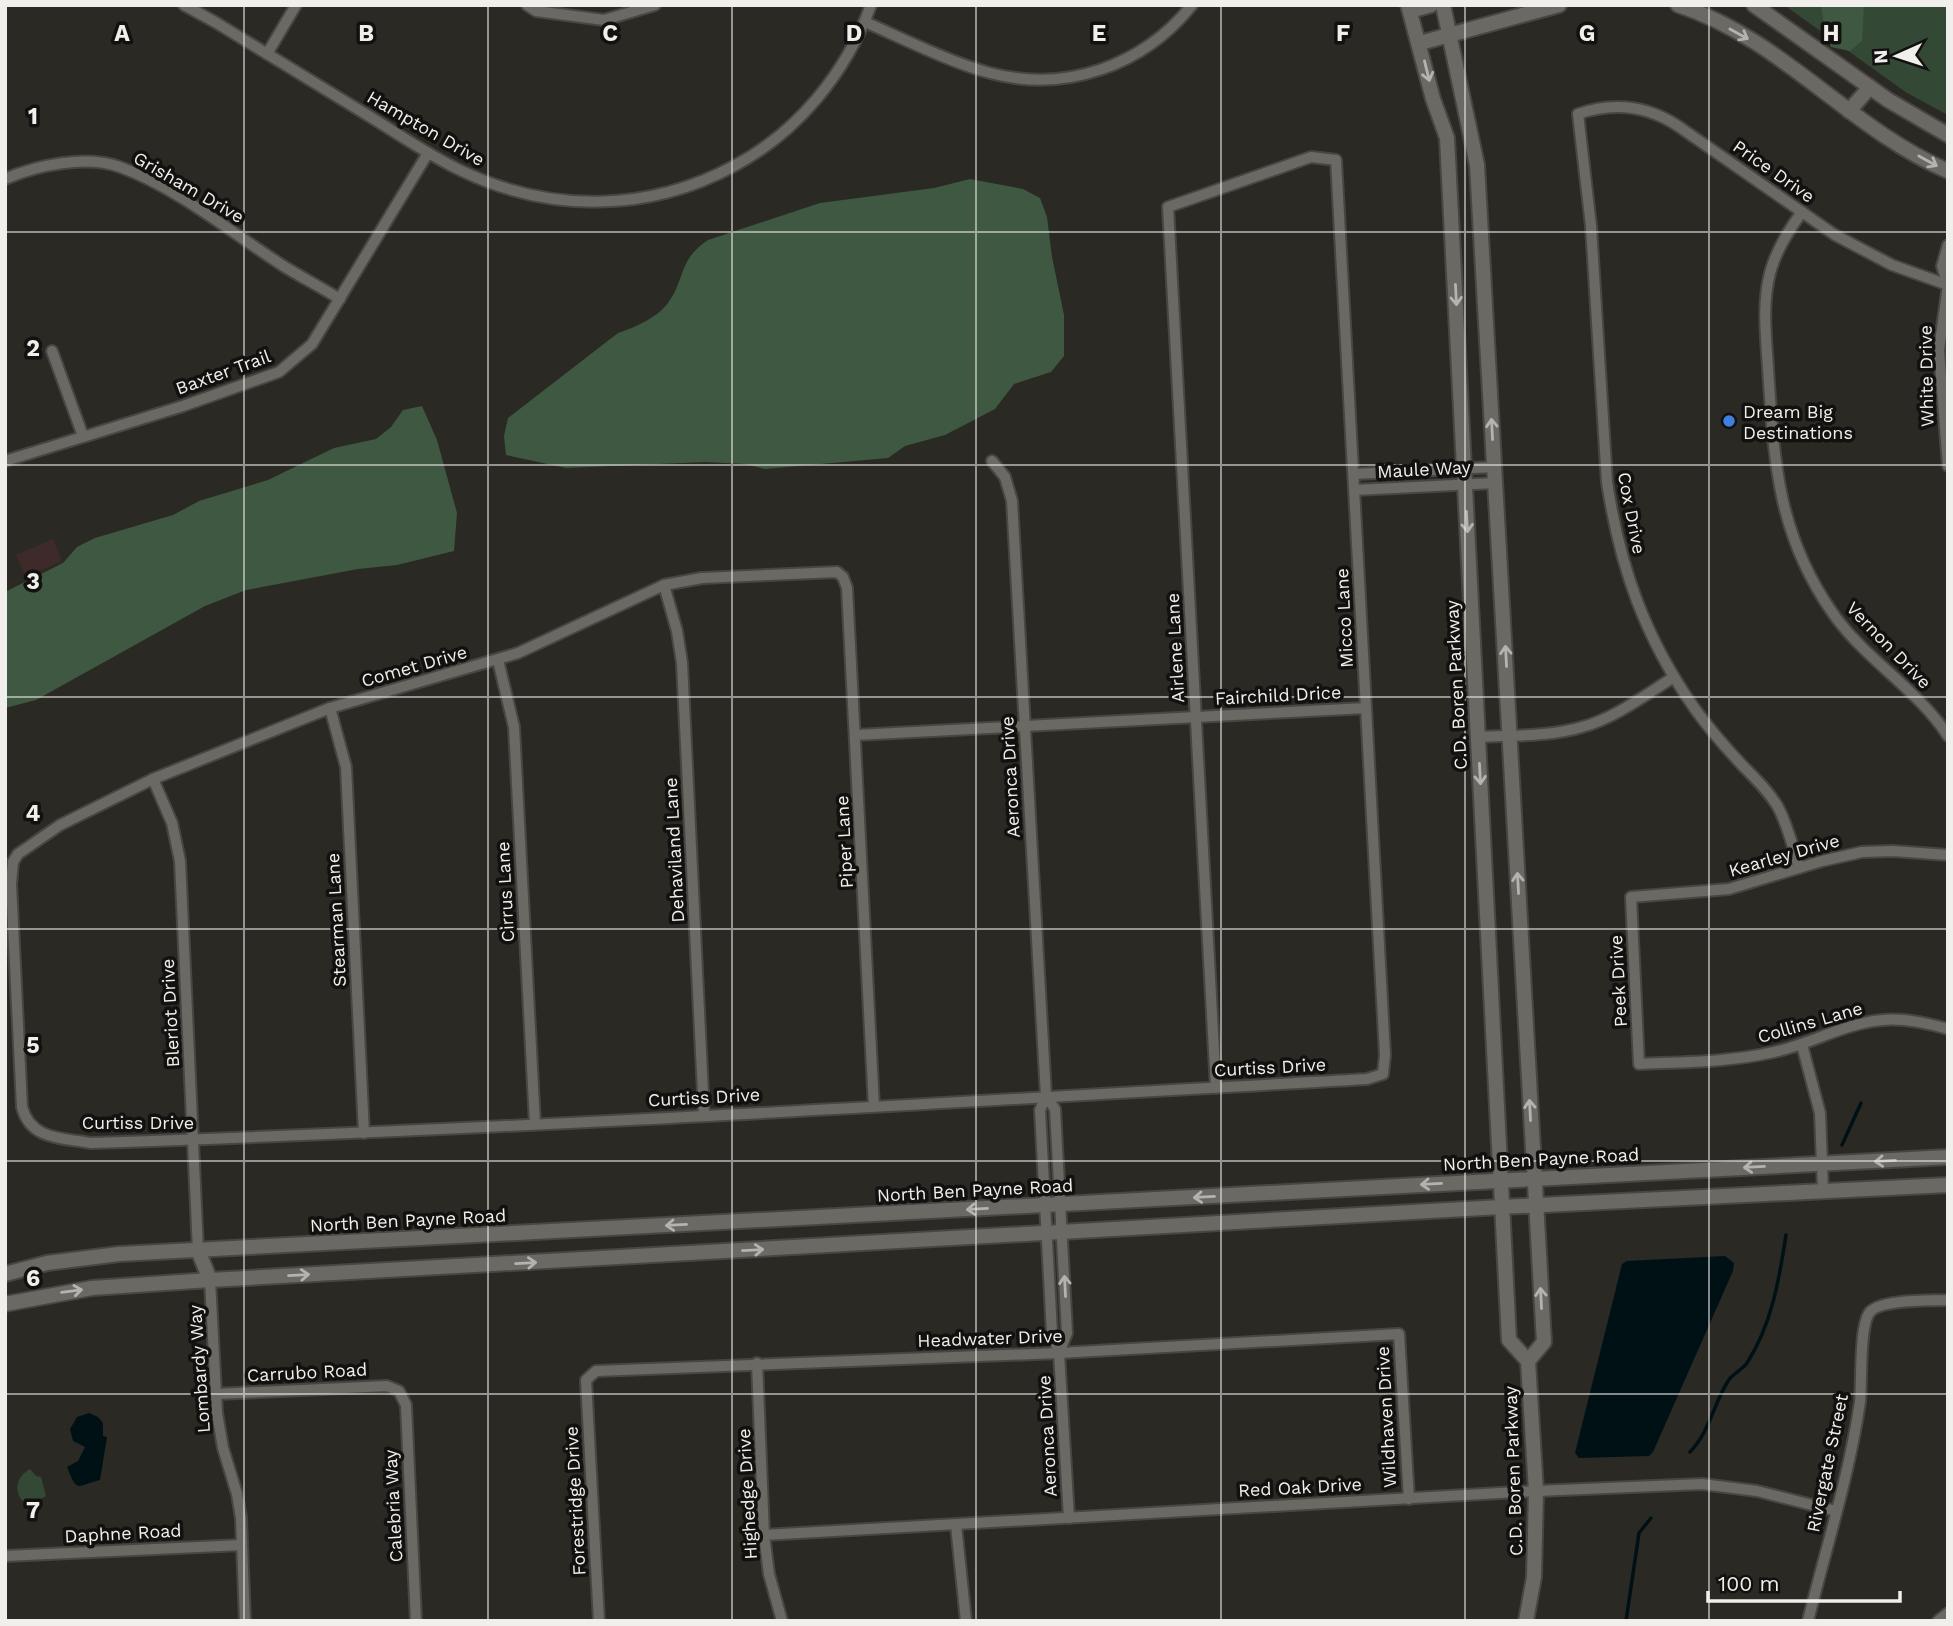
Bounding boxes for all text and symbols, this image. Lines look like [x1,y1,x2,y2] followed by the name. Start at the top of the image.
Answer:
[114,20,130,47] text: A
[358,20,374,47] text: B
[602,20,618,47] text: C
[846,20,862,47] text: D
[1092,20,1106,47] text: E
[1336,20,1350,47] text: F
[1579,20,1595,47] text: G
[1822,20,1840,47] text: H
[1862,21,1932,91] north arrow
[1729,27,1749,41] one-way arrow
[1869,49,1892,65] text: N
[1420,59,1434,82] one-way arrow
[364,86,488,170] street label: Hampton Drive
[28,103,38,130] text: 1
[1729,135,1819,207] street label: Price Drive
[130,147,248,227] street label: Grisham Drive
[1917,154,1938,168] one-way arrow
[1449,283,1462,306] one-way arrow
[1915,325,1937,427] street label: White Drive
[26,335,40,362] text: 2
[173,345,274,399] street label: Baxter Trail
[1743,401,1853,443] place label: Dream Big Destinations
[1721,413,1737,429] marker: Dream Big Destinations
[1485,418,1498,440] one-way arrow
[1377,456,1472,482] street label: Maule Way
[1614,470,1650,556] street label: Cox Drive
[1461,510,1474,533] one-way arrow
[26,568,40,595] text: 3
[1331,568,1357,668] street label: Micco Lane
[1162,592,1188,704] street label: Airlene Lane
[1842,597,1936,693] street label: Vernon Drive
[1441,599,1471,770] street label: C.D. Boren Parkway
[359,641,469,691] street label: Comet Drive
[1499,645,1512,668] one-way arrow
[1214,681,1342,709] street label: Fairchild Drice
[996,716,1024,838] street label: Aeronca Drive
[1473,762,1486,785] one-way arrow
[660,777,688,923] street label: Dehaviland Lane
[831,795,857,889] street label: Piper Lane
[26,800,41,827] text: 4
[1726,829,1842,881] street label: Kearley Drive
[492,841,518,943] street label: Cirrus Lane
[322,852,350,988] street label: Stearman Lane
[1511,872,1524,895] one-way arrow
[1605,934,1631,1028] street label: Peek Drive
[157,958,183,1068] street label: Bleriot Drive
[1755,997,1865,1047] street label: Collins Lane
[26,1032,40,1059] text: 5
[1213,1054,1327,1080] street label: Curtiss Drive
[647,1084,761,1110] street label: Curtiss Drive
[1524,1099,1537,1122] one-way arrow
[82,1112,194,1133] street label: Curtiss Drive
[1442,1143,1640,1175] street label: North Ben Payne Road
[1874,1154,1897,1167] one-way arrow
[1743,1161,1766,1174] one-way arrow
[876,1174,1074,1206] street label: North Ben Payne Road
[1421,1178,1443,1191] one-way arrow
[1193,1190,1216,1203] one-way arrow
[966,1203,989,1216] one-way arrow
[309,1204,507,1236] street label: North Ben Payne Road
[665,1219,688,1232] one-way arrow
[742,1244,765,1257] one-way arrow
[515,1256,538,1269] one-way arrow
[26,1265,40,1292] text: 6
[287,1269,310,1282] one-way arrow
[1058,1275,1071,1298] one-way arrow
[60,1284,83,1297] one-way arrow
[1535,1287,1548,1310] one-way arrow
[184,1304,214,1434] street label: Lombardy Way
[917,1325,1063,1351] street label: Headwater Drive
[1372,1346,1400,1488] street label: Wildhaven Drive
[246,1358,368,1386] street label: Carrubo Road
[1033,1375,1061,1497] street label: Aeronca Drive
[1500,1385,1526,1556] street label: C.D. Boren Parkway
[1802,1391,1852,1534] street label: Rivergate Street
[561,1426,589,1576] street label: Forestridge Drive
[733,1428,761,1560] street label: Highedge Drive
[380,1448,406,1563] street label: Calebria Way
[1238,1473,1362,1501] street label: Red Oak Drive
[26,1497,40,1524] text: 7
[64,1519,182,1547] street label: Daphne Road
[1708,1560,1900,1604] scale bar
[1718,1571,1780,1596] text: 100 m

